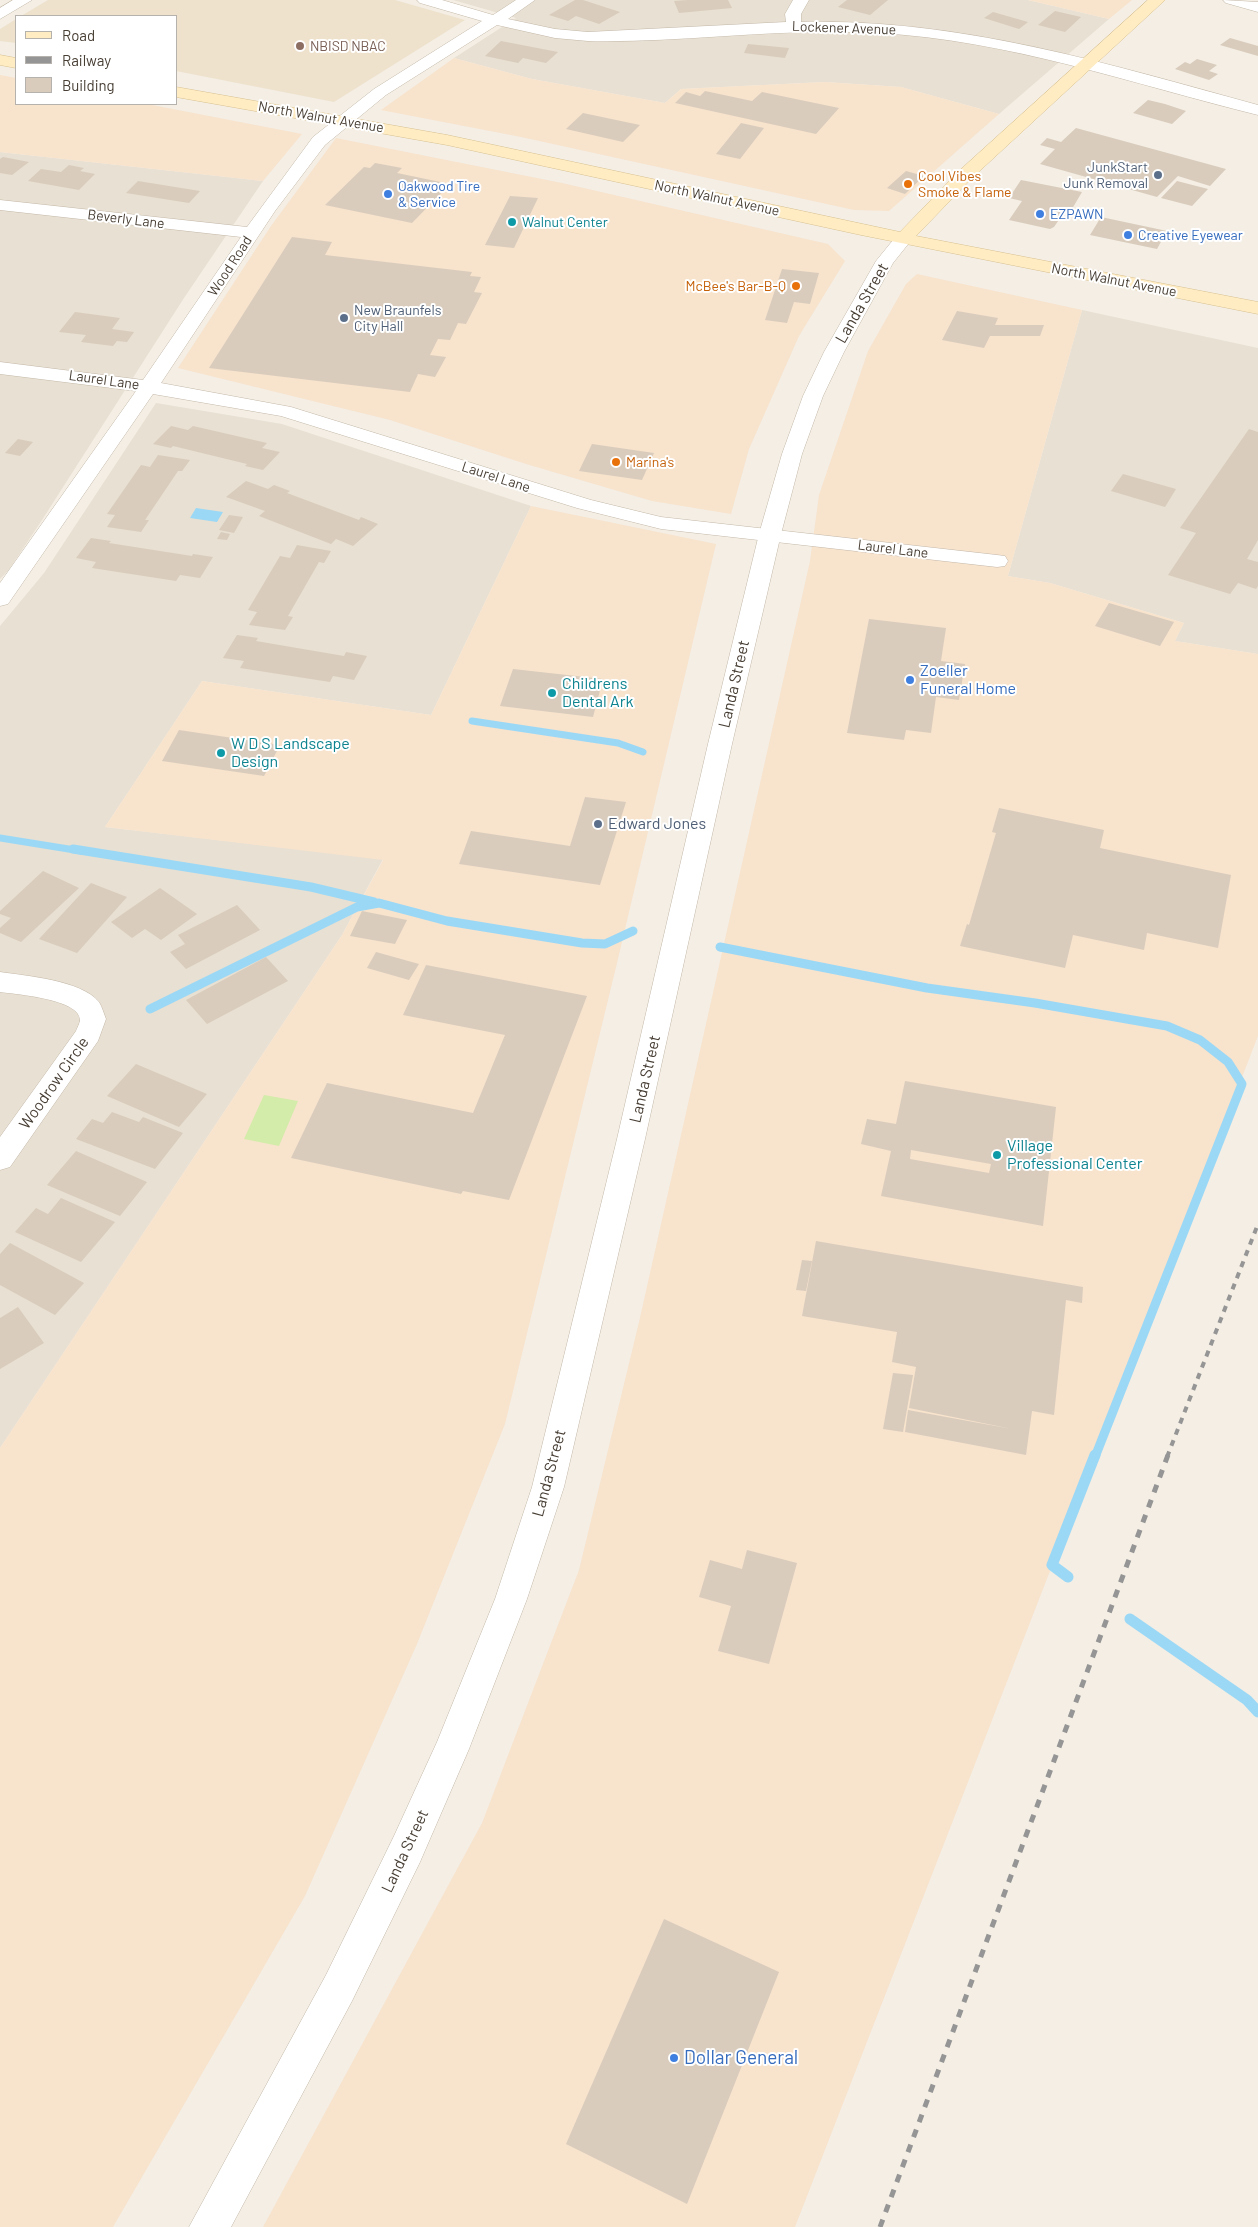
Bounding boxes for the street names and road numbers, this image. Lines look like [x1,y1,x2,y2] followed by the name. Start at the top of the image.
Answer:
[792,18,896,38] street label: Lockener Avenue
[257,98,385,136] street label: North Walnut Avenue
[653,177,781,219] street label: North Walnut Avenue
[87,206,165,232] street label: Beverly Lane
[204,233,256,299] street label: Wood Road
[831,259,893,347] street label: Landa Street
[1050,260,1178,300] street label: North Walnut Avenue
[68,367,140,393] street label: Laurel Lane
[460,458,532,496] street label: Laurel Lane
[857,536,929,562] street label: Laurel Lane
[715,638,753,730] street label: Landa Street
[15,1033,93,1133] street label: Woodrow Circle
[626,1033,664,1125] street label: Landa Street
[528,1427,570,1519] street label: Landa Street
[377,1806,433,1896] street label: Landa Street

